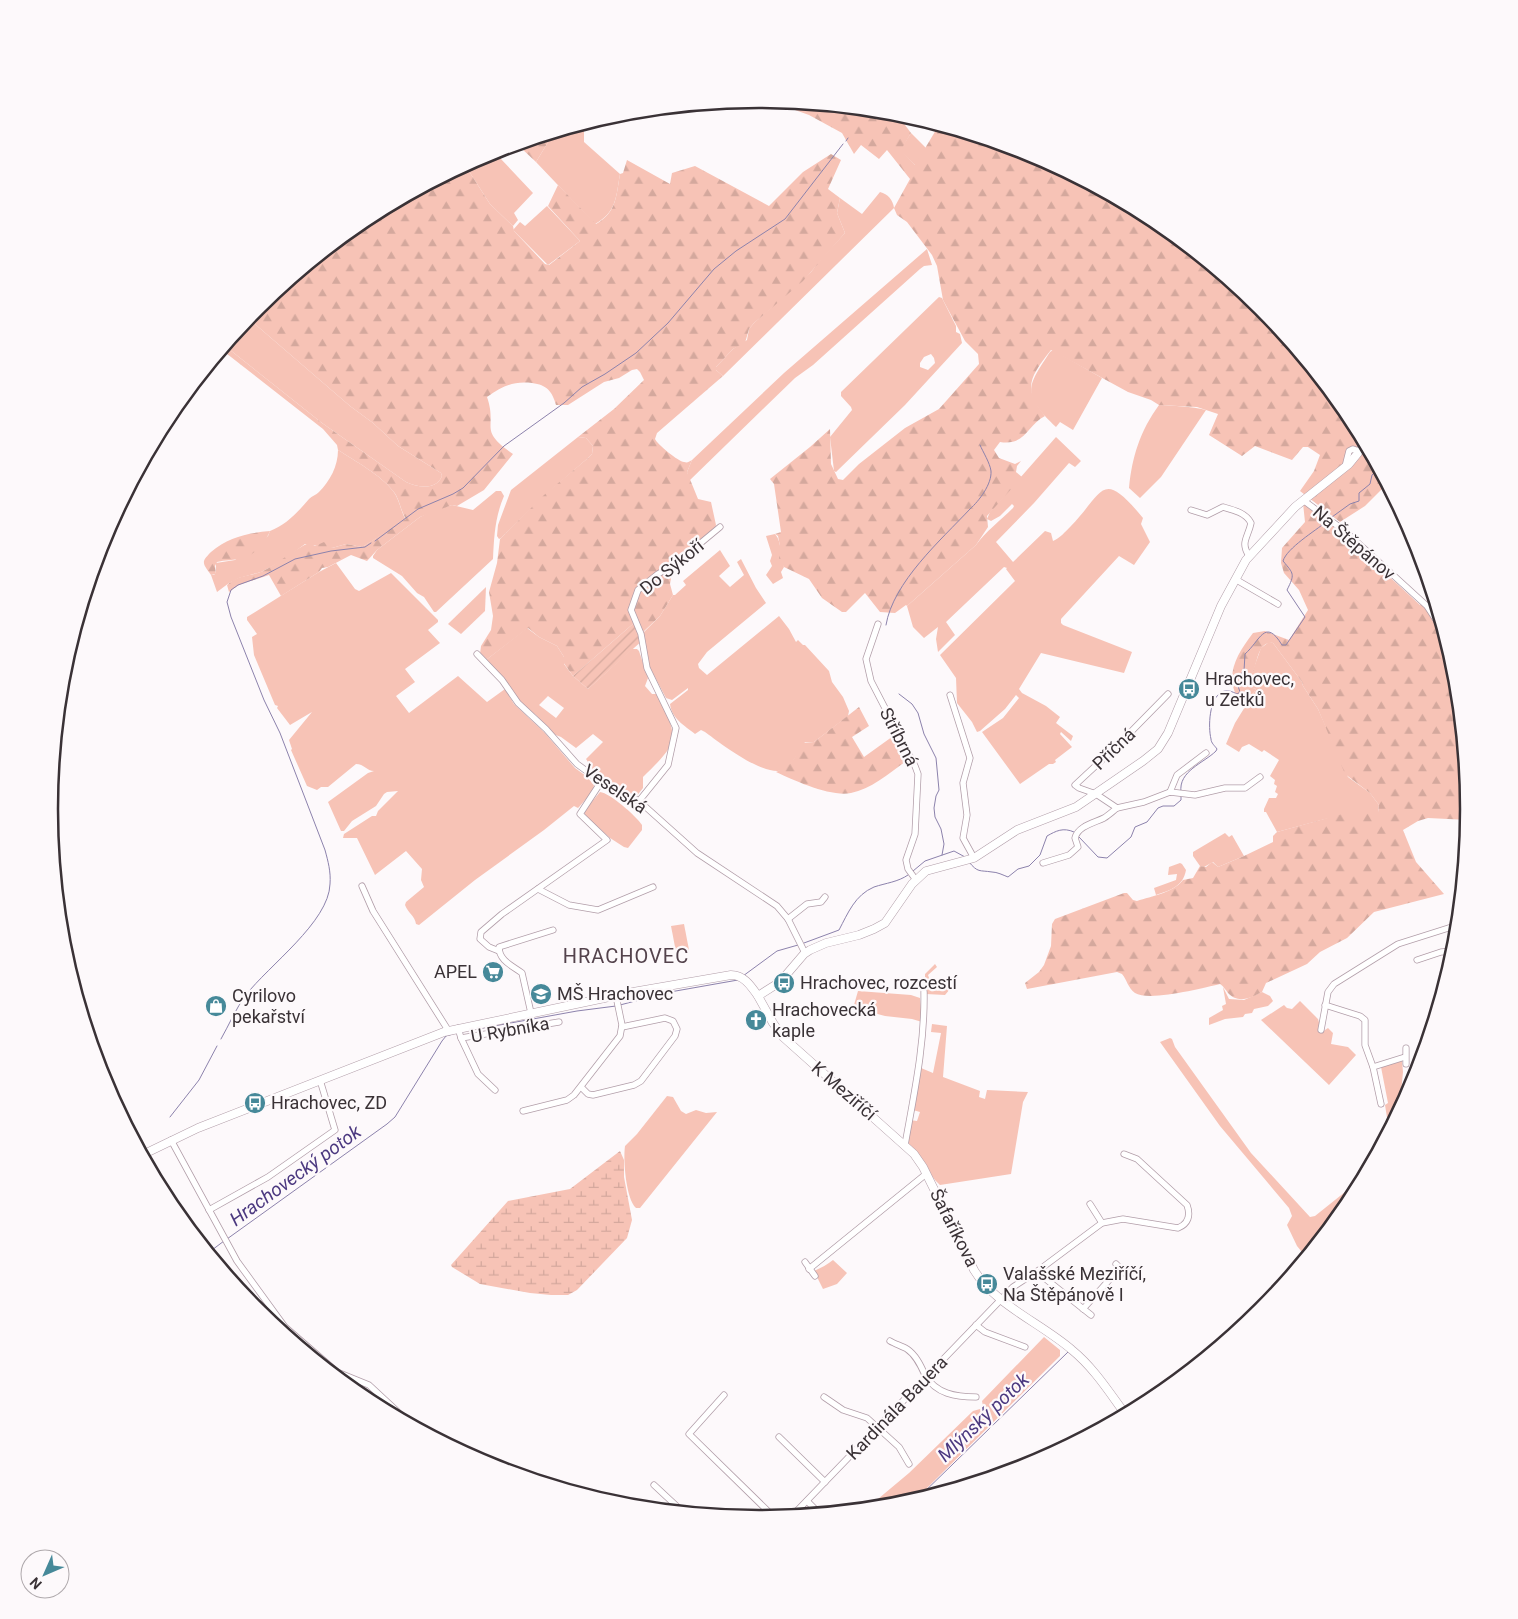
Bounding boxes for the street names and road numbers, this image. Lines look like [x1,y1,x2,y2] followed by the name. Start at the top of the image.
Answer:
[1309,501,1400,584] street label: Na Štěpánov
[636,534,708,599] street label: Do Sýkoří
[876,704,923,770] street label: Stříbrná
[1088,723,1139,774] street label: Příčná
[580,760,651,817] street label: Veselská
[469,1012,551,1047] street label: U Rybníka
[808,1057,881,1125] street label: K Meziříčí
[926,1185,983,1270] street label: Šafaříkova
[842,1351,951,1464] street label: Kardinála Bauera

